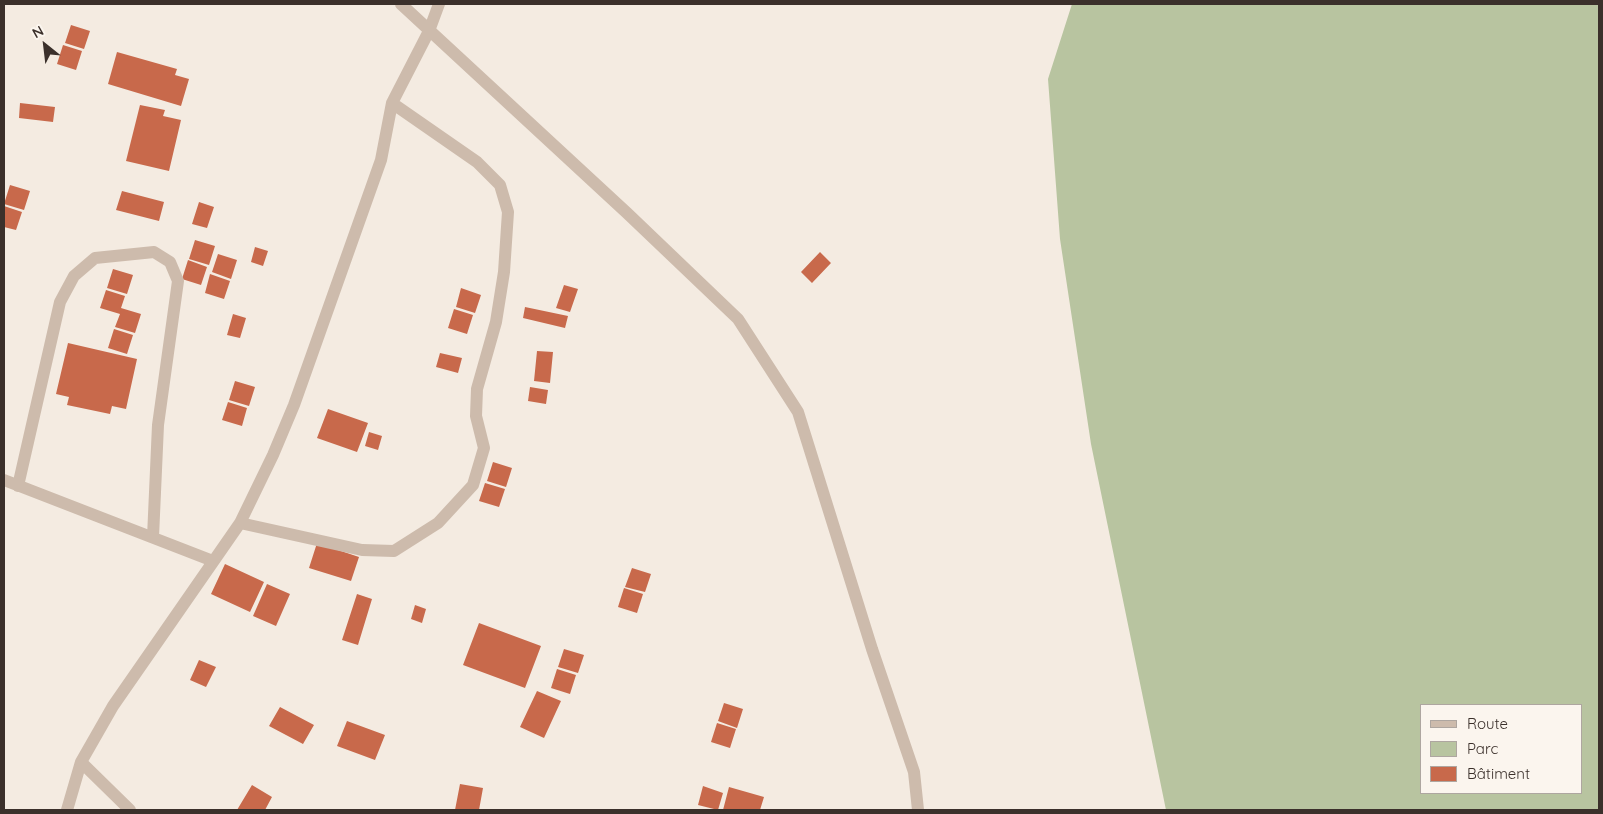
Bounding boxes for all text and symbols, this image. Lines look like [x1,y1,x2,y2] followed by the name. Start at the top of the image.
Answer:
[20,20,70,70] north arrow
[29,22,47,42] text: N
[1420,704,1583,794] legend
[1467,714,1508,733] text: Route
[1467,739,1498,758] text: Parc
[1467,764,1530,783] text: Bâtiment

